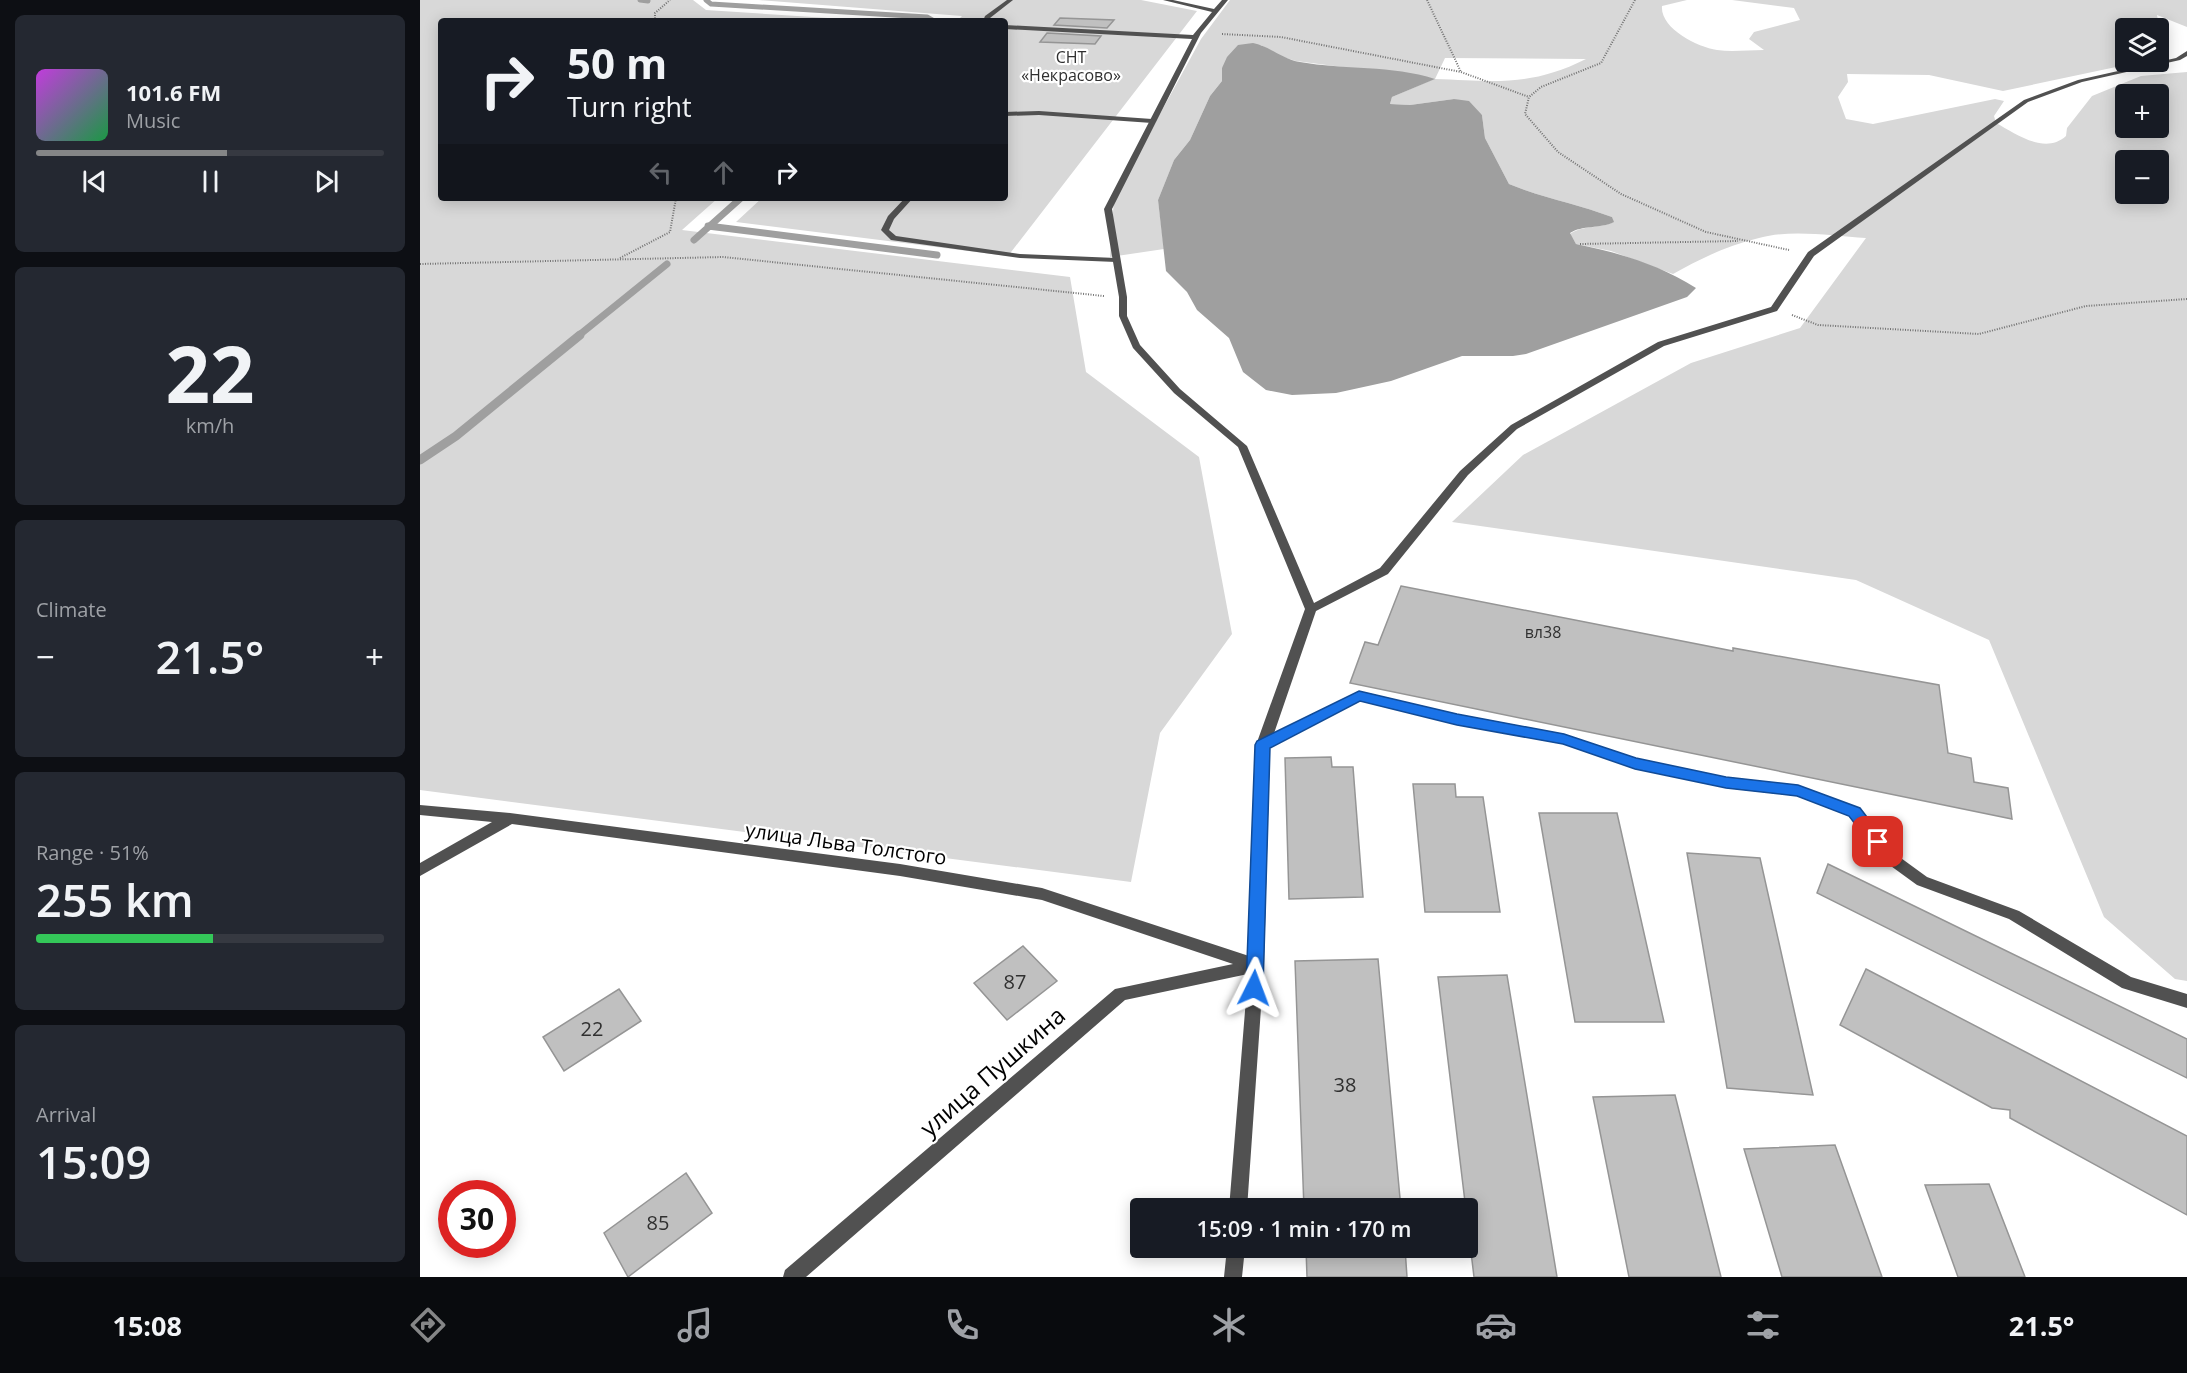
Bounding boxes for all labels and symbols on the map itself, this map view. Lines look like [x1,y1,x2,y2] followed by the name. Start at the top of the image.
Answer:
[1021,46,1121,86] park label: СНТ «Некрасово»
[1525,621,1561,643] house number: вл38
[744,816,948,871] street label: улица Льва Толстого
[1852,816,1903,867] pin
[1222,956,1286,1020] position arrow
[1004,968,1026,995] house number: 87
[912,999,1072,1143] street label: улица Пушкина
[581,1015,603,1042] house number: 22
[1334,1071,1356,1098] house number: 38
[438,1180,516,1258] speed limit sign: 30
[647,1209,669,1236] house number: 85

